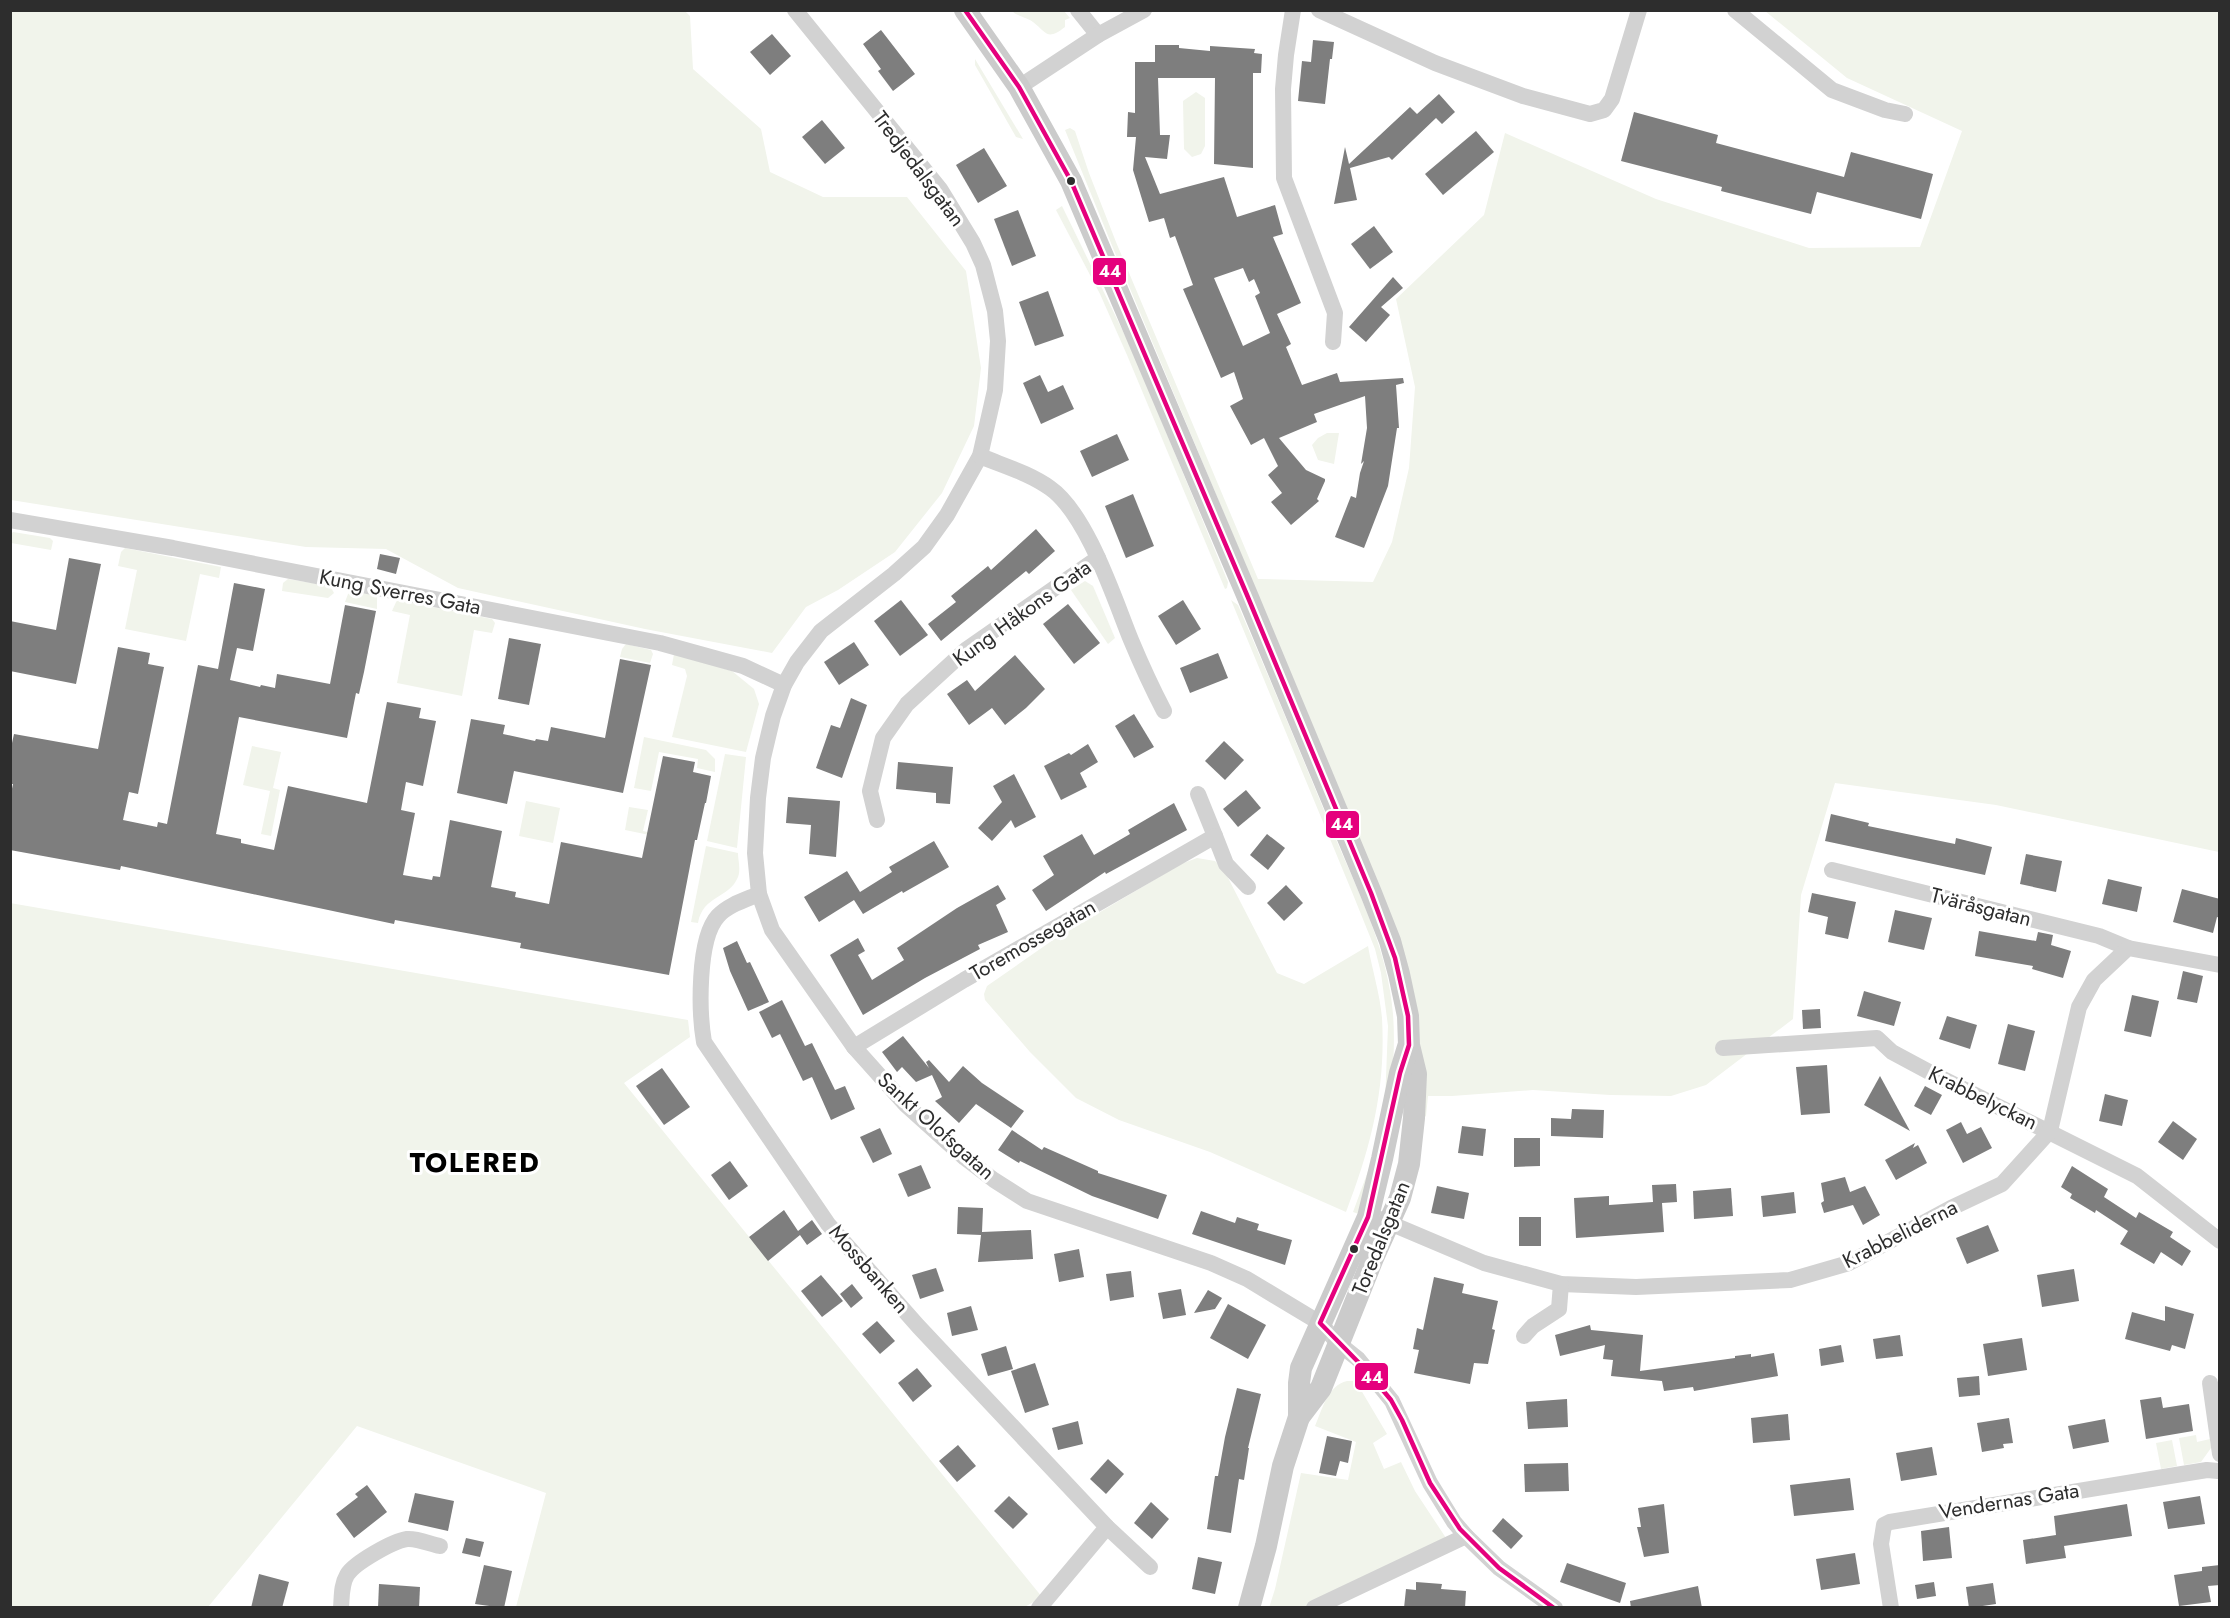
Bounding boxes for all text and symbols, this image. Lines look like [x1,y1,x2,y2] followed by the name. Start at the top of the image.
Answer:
[866,105,972,233] street label: Tredjedalsgatan
[1065,175,1077,187] unlabelled marker
[1092,257,1127,286] line badge: 44
[1099,260,1121,283] text: 44
[947,553,1097,673] street label: Kung Håkons Gata
[317,562,483,622] street label: Kung Sverres Gata
[1325,810,1360,839] line badge: 44
[1331,813,1353,836] text: 44
[1928,880,2034,934] street label: Tväråsgatan
[965,892,1101,988] street label: Toremossegatan
[1923,1059,2043,1137] street label: Krabbelyckan
[871,1065,1001,1187] street label: Sankt Olofsgatan
[410,1143,540,1182] district label: TOLERED
[1345,1177,1417,1299] street label: Toredalsgatan
[1837,1192,1963,1276] street label: Krabbeliderna
[822,1218,916,1320] street label: Mossbanken
[1348,1243,1360,1255] unlabelled marker
[1354,1362,1389,1391] line badge: 44
[1361,1366,1383,1389] text: 44
[1937,1475,2081,1527] street label: Vendernas Gata

